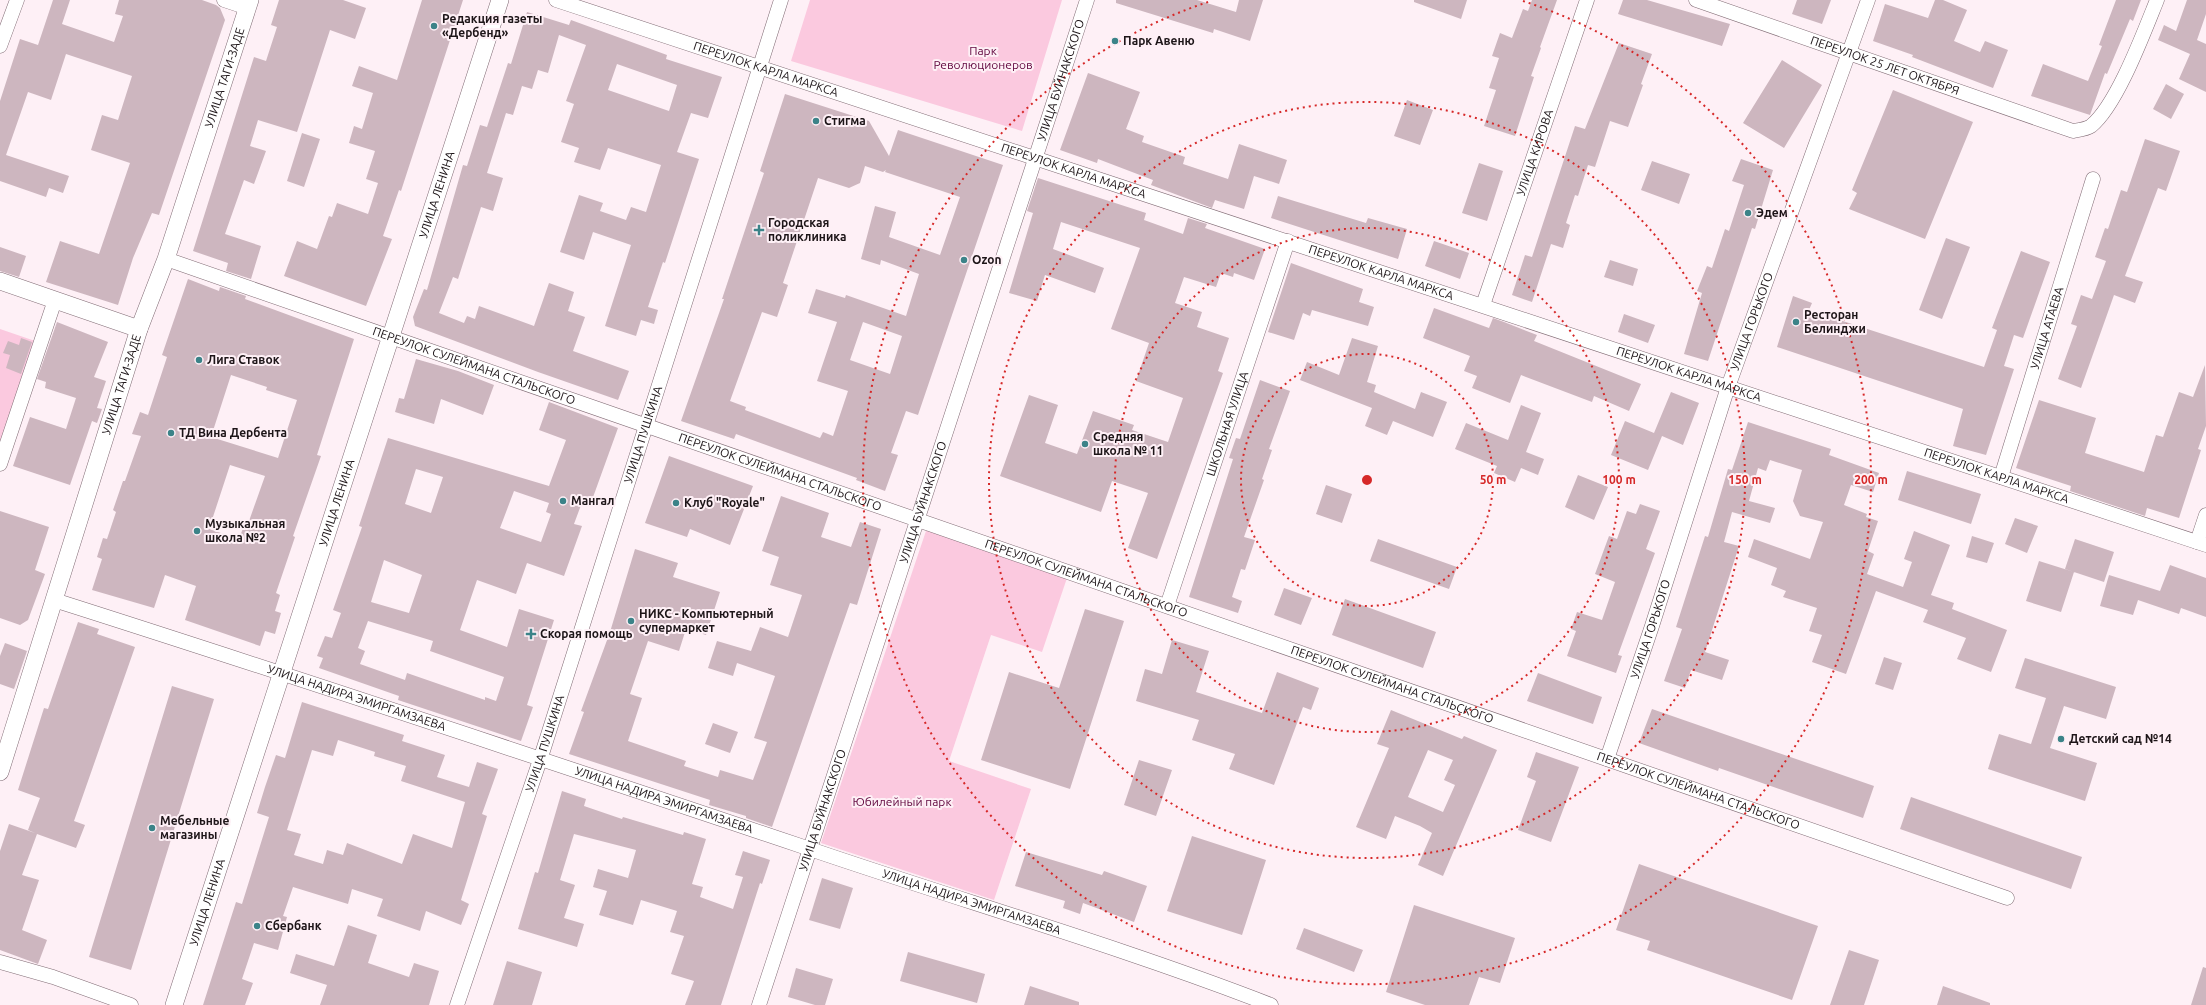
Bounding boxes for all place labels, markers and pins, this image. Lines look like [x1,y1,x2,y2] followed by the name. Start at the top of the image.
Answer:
[442,12,542,39] place label: Редакция газеты «Дербенд»
[429,21,439,31] marker: Редакция газеты «Дербенд»
[1123,34,1195,47] place label: Парк Авеню
[1110,36,1120,46] marker: Парк Авеню
[824,114,866,127] place label: Стигма
[811,116,821,126] marker: Стигма
[1756,206,1788,219] place label: Эдем
[1743,208,1753,218] marker: Эдем
[768,216,846,243] place label: Городская поликлиника
[753,224,765,236] marker: Городская поликлиника
[972,253,1001,266] place label: Ozon
[959,255,969,265] marker: Ozon
[1804,308,1866,335] place label: Ресторан Белинджи
[1791,317,1801,327] marker: Ресторан Белинджи
[207,353,280,366] place label: Лига Ставок
[194,355,204,365] marker: Лига Ставок
[179,426,287,439] place label: ТД Вина Дербента
[166,428,176,438] marker: ТД Вина Дербента
[1093,430,1163,457] place label: Средняя школа № 11
[1080,439,1090,449] marker: Средняя школа № 11
[1360,473,1374,487] centre of rings
[571,494,615,507] place label: Мангал
[558,496,568,506] marker: Мангал
[684,496,765,509] place label: Клуб "Royale"
[671,498,681,508] marker: Клуб "Royale"
[205,517,285,544] place label: Музыкальная школа №2
[192,526,202,536] marker: Музыкальная школа №2
[639,607,774,634] place label: НИКС - Компьютерный супермаркет
[626,616,636,626] marker: НИКС - Компьютерный супермаркет
[540,627,633,640] place label: Скорая помощь
[525,628,537,640] marker: Скорая помощь
[2069,732,2172,745] place label: Детский сад №14
[2056,734,2066,744] marker: Детский сад №14
[160,814,229,841] place label: Мебельные магазины
[147,823,157,833] marker: Мебельные магазины
[265,919,322,932] place label: Сбербанк
[252,921,262,931] marker: Сбербанк

